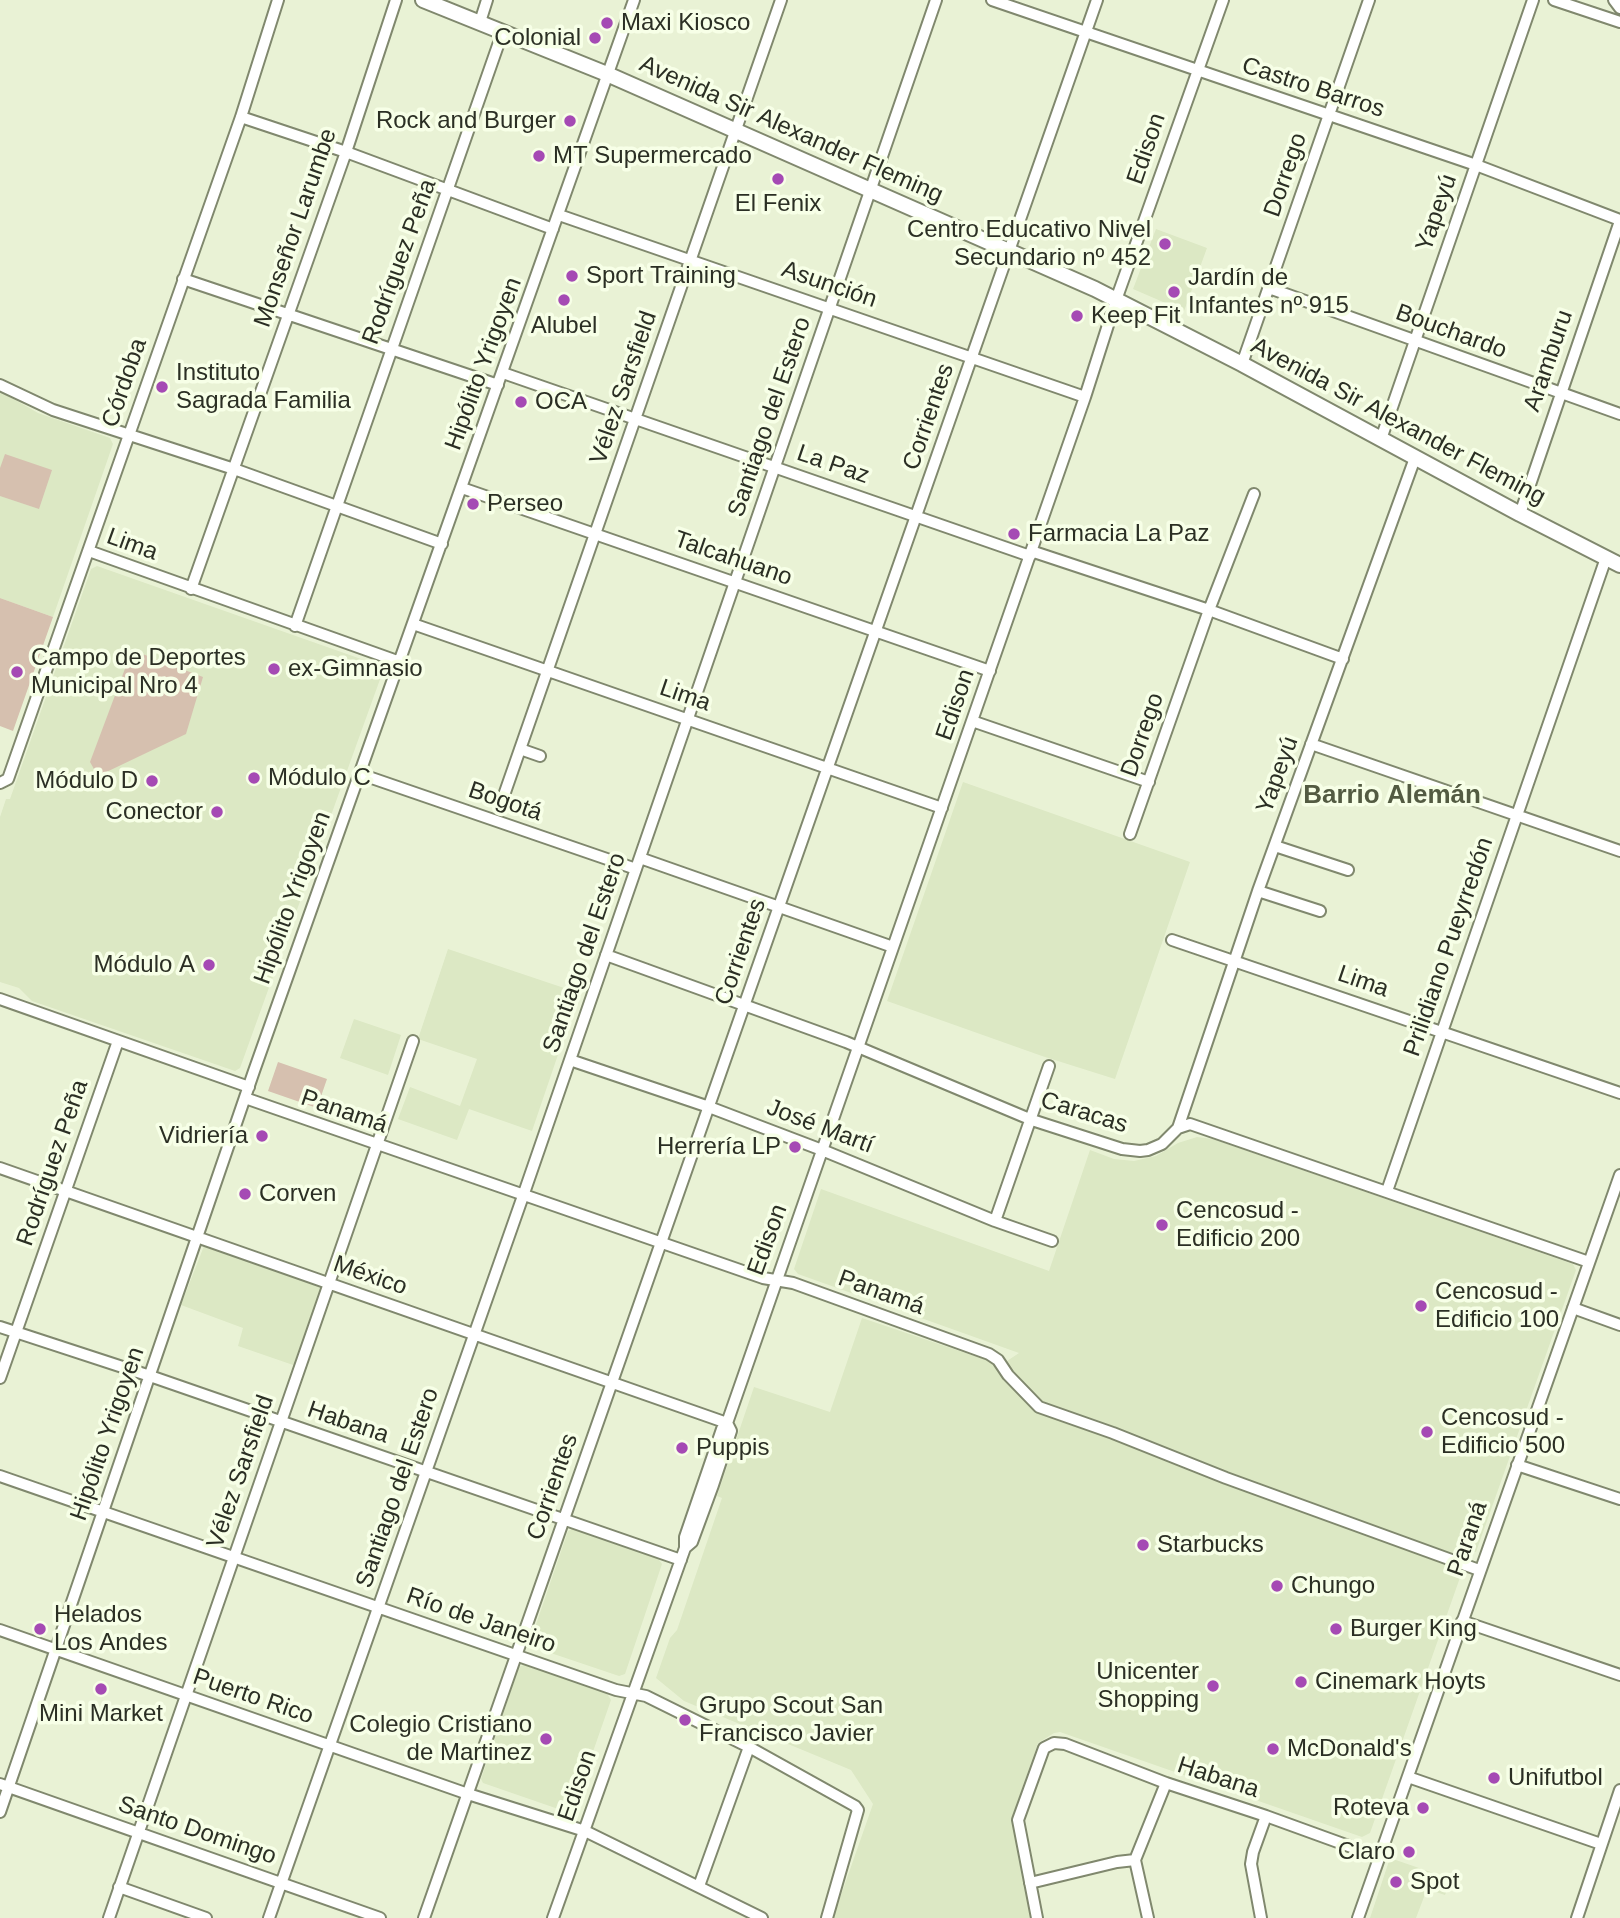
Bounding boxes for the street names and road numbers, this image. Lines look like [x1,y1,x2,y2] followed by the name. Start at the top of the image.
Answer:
[635,50,947,210] street label: Avenida Sir Alexander Fleming
[1238,51,1388,125] street label: Castro Barros
[1121,110,1173,188] street label: Edison
[249,125,343,331] street label: Monseñor Larumbe
[1258,129,1314,221] street label: Dorrego
[1410,171,1464,255] street label: Yapeyú
[357,176,443,348] street label: Rodríguez Peña
[778,255,880,315] street label: Asunción
[439,274,529,454] street label: Hipólito Yrigoyen
[1392,299,1510,365] street label: Bouchardo
[1518,306,1580,416] street label: Aramburu
[584,308,664,468] street label: Vélez Sarsfield
[722,313,818,521] street label: Santiago del Estero
[1246,332,1550,512] street label: Avenida Sir Alexander Fleming
[96,335,154,431] street label: Córdoba
[897,360,961,474] street label: Corrientes
[793,439,873,491] street label: La Paz
[103,523,161,567] street label: Lima
[670,525,796,593] street label: Talcahuano
[930,666,982,744] street label: Edison
[656,674,714,718] street label: Lima
[1115,689,1171,781] street label: Dorrego
[1251,733,1305,817] street label: Yapeyú
[464,776,546,828] street label: Bogotá
[248,808,338,988] street label: Hipólito Yrigoyen
[1398,834,1500,1060] street label: Prilidiano Pueyrredón
[537,849,633,1057] street label: Santiago del Estero
[709,895,773,1009] street label: Corrientes
[1334,960,1392,1004] street label: Lima
[11,1076,95,1250] street label: Rodríguez Peña
[297,1084,391,1140] street label: Panamá
[1037,1086,1131,1140] street label: Caracas
[763,1093,877,1161] street label: José Martí
[742,1201,794,1279] street label: Edison
[329,1250,411,1302] street label: México
[834,1264,928,1322] street label: Panamá
[65,1344,151,1524] street label: Hipólito Yrigoyen
[350,1384,446,1592] street label: Santiago del Estero
[201,1392,281,1552] street label: Vélez Sarsfield
[304,1396,392,1450] street label: Habana
[521,1430,585,1544] street label: Corrientes
[1442,1498,1494,1580] street label: Paraná
[403,1582,559,1660] street label: Río de Janeiro
[189,1663,317,1731] street label: Puerto Rico
[552,1747,604,1825] street label: Edison
[1174,1751,1262,1805] street label: Habana
[114,1790,280,1872] street label: Santo Domingo

